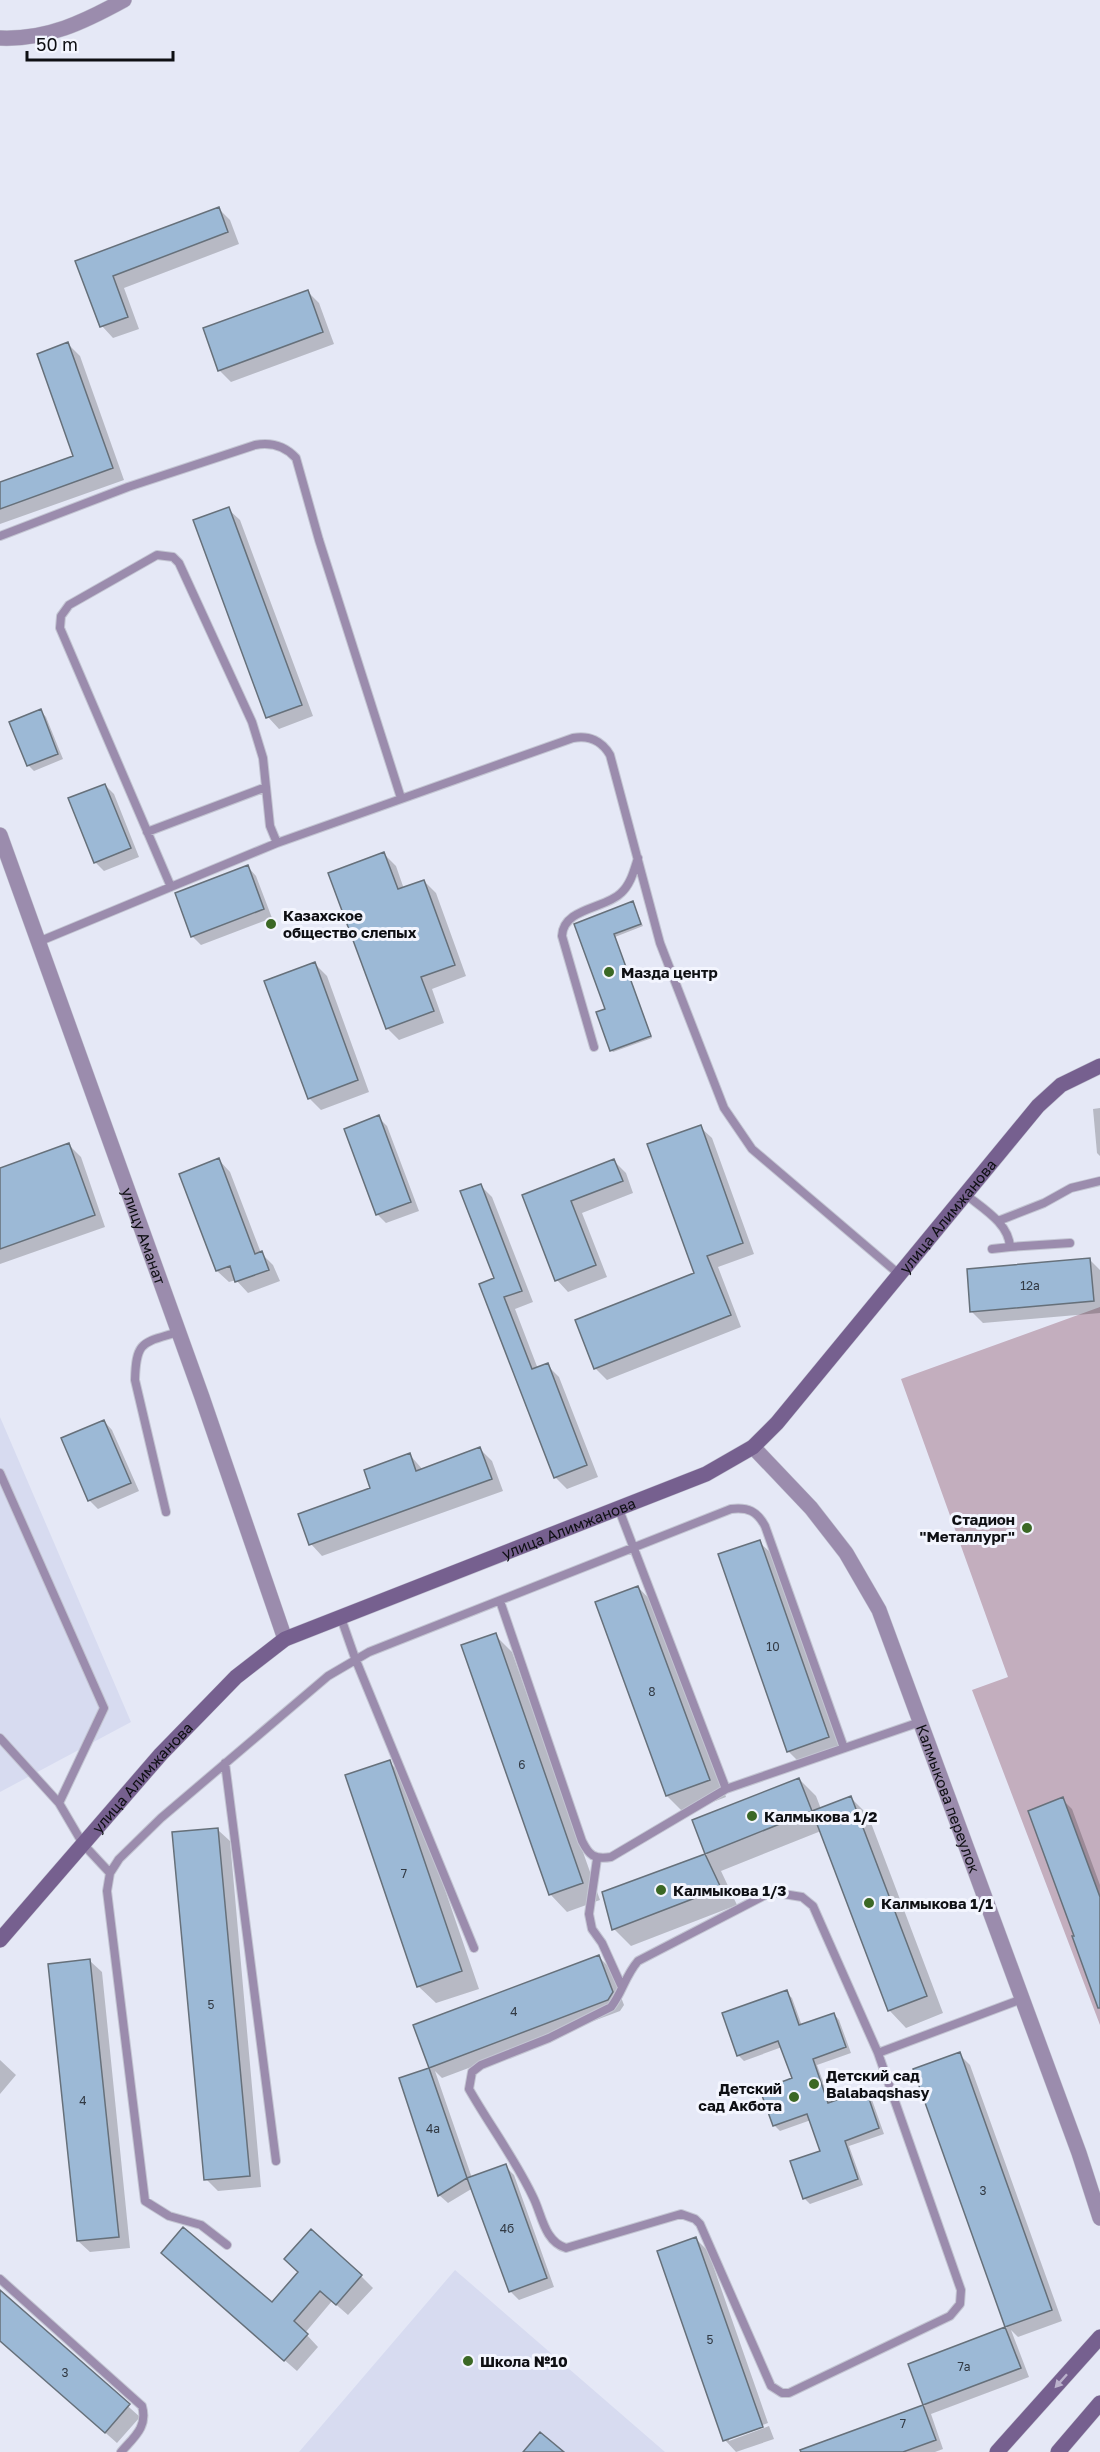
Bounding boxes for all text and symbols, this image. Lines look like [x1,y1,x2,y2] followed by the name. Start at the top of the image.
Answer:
[27,24,172,62] scale bar
[36,33,78,55] text: 50 m
[283,906,417,941] place label: Казахское общество слепых
[264,917,278,931] marker: Казахское общество слепых
[621,963,718,981] place label: Мазда центр
[602,965,616,979] marker: Мазда центр
[895,1155,1000,1277] street label: улица Алимжанова
[118,1185,170,1287] street label: улицу Аманат
[1020,1278,1040,1293] house number: 12а
[499,1494,638,1562] street label: улица Алимжанова
[920,1510,1015,1545] place label: Стадион "Металлург"
[1020,1521,1034,1535] marker: Стадион "Металлург"
[766,1639,780,1654] house number: 10
[648,1684,656,1699] house number: 8
[88,1718,196,1836] street label: улица Алимжанова
[913,1722,984,1876] street label: Калмыкова переулок
[518,1757,526,1772] house number: 6
[764,1807,877,1825] place label: Калмыкова 1/2
[745,1809,759,1823] marker: Калмыкова 1/2
[401,1866,407,1881] house number: 7
[673,1881,786,1899] place label: Калмыкова 1/3
[654,1883,668,1897] marker: Калмыкова 1/3
[881,1894,993,1912] place label: Калмыкова 1/1
[862,1896,876,1910] marker: Калмыкова 1/1
[208,1997,215,2012] house number: 5
[510,2004,518,2019] house number: 4
[826,2066,930,2101] place label: Детский сад Balabaqshasy
[807,2077,821,2091] marker: Детский сад Balabaqshasy
[698,2079,782,2114] place label: Детский сад Акбота
[787,2090,801,2104] marker: Детский сад Акбота
[79,2093,87,2108] house number: 4
[426,2121,440,2136] house number: 4а
[979,2183,987,2198] house number: 3
[500,2221,514,2236] house number: 4б
[707,2332,714,2347] house number: 5
[480,2352,568,2370] place label: Школа №10
[461,2354,475,2368] marker: Школа №10
[957,2359,971,2374] house number: 7а
[61,2365,69,2380] house number: 3
[1055,2373,1068,2388] one-way arrow
[900,2416,906,2431] house number: 7

